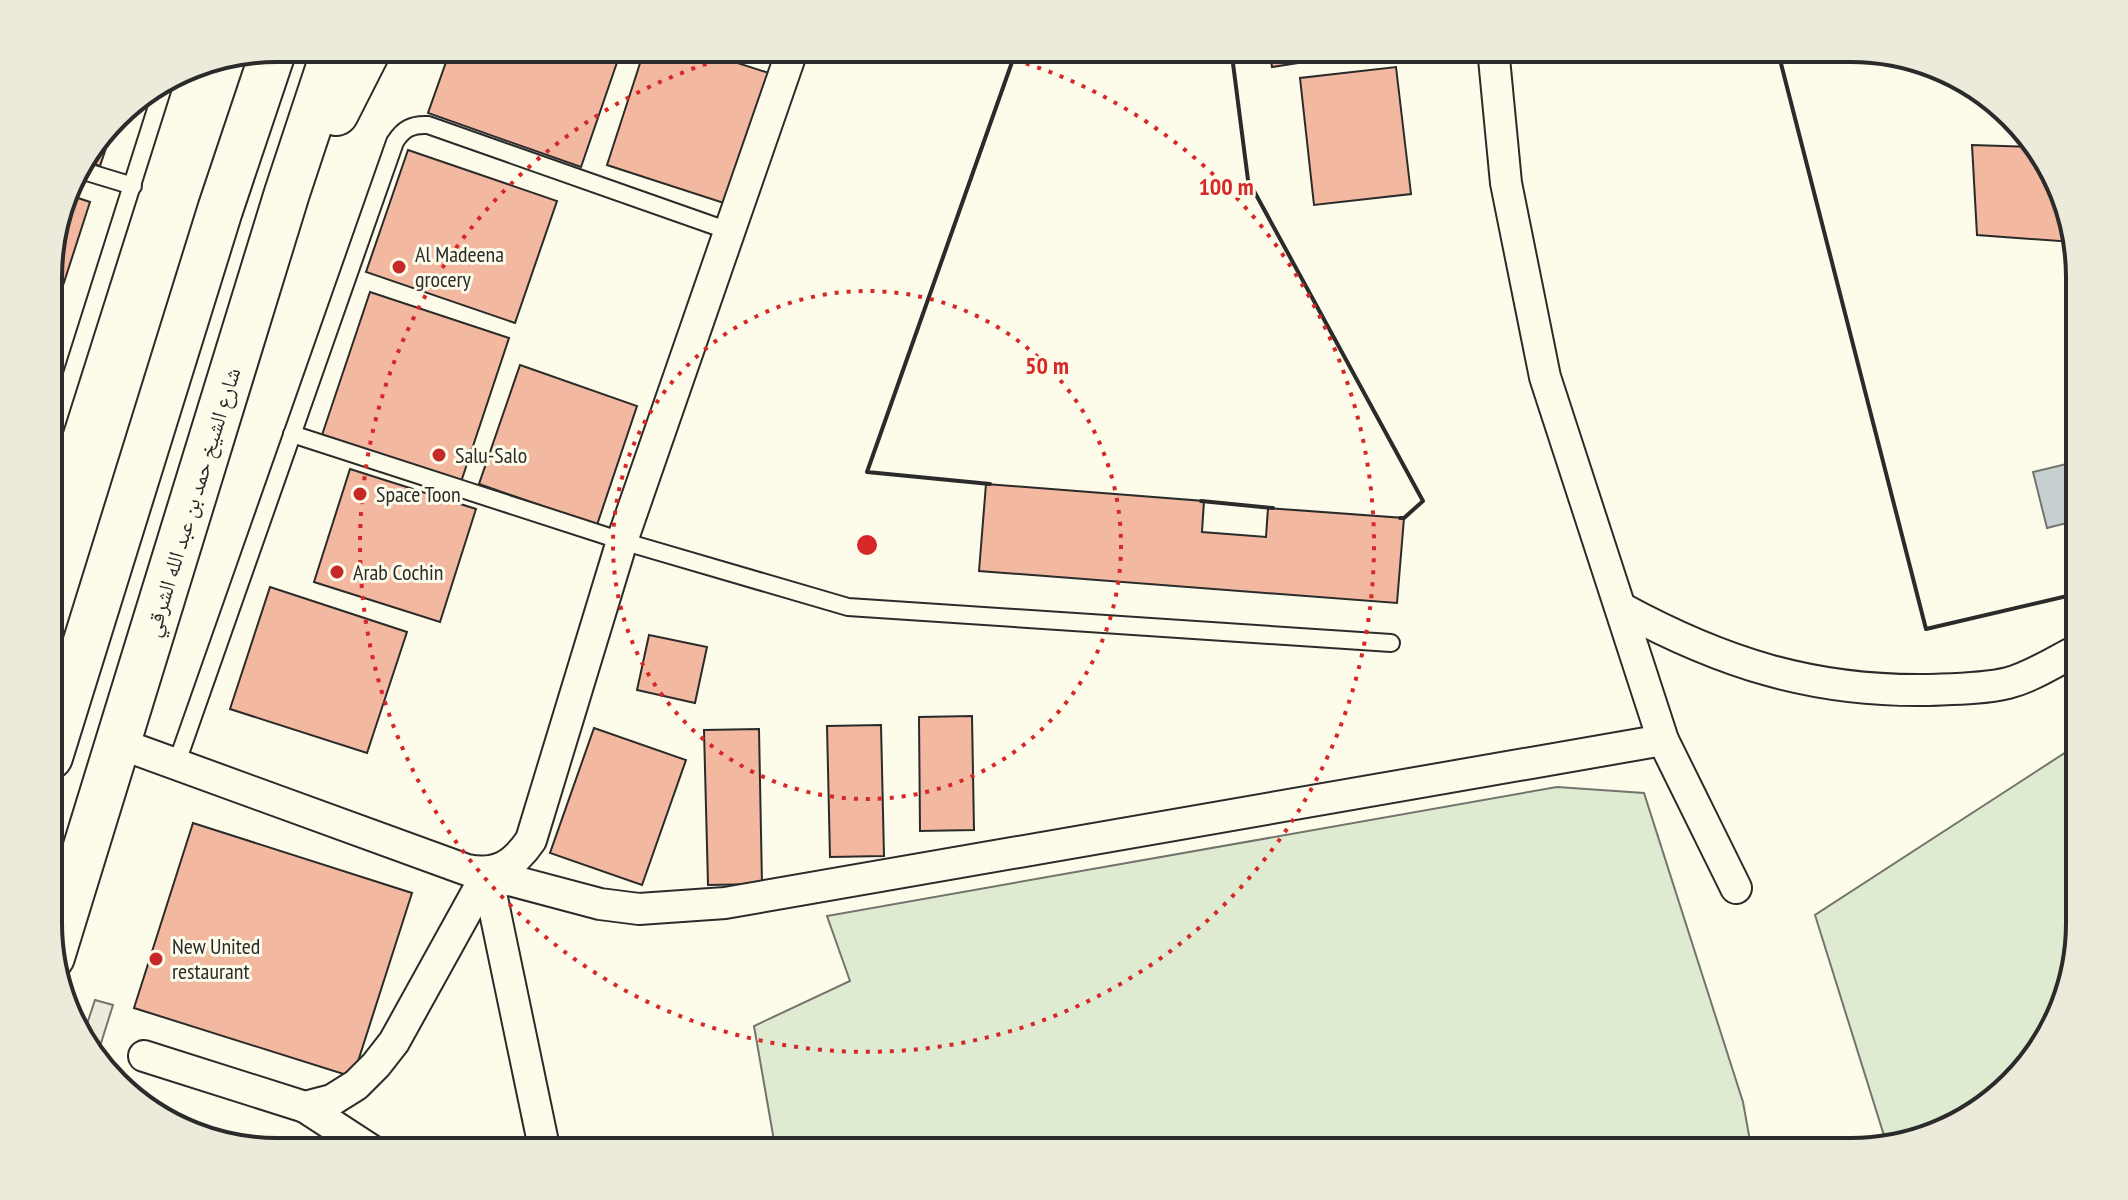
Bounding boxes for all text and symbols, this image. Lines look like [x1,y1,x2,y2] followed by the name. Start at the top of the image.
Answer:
[1198,171,1254,202] text: 100 m
[415,240,504,293] place label: Al Madeena grocery
[390,258,408,276] marker: Al Madeena grocery
[1025,350,1069,381] text: 50 m
[138,364,250,641] street label: شارع الشيخ حمد بن عبد الله الشرقي
[455,441,527,469] place label: Salu-Salo
[430,446,448,464] marker: Salu-Salo
[376,480,461,508] place label: Space Toon
[351,485,369,503] marker: Space Toon
[853,531,881,559] centre of rings
[353,558,443,586] place label: Arab Cochin
[328,563,346,581] marker: Arab Cochin
[172,932,260,985] place label: New United restaurant
[147,950,165,968] marker: New United restaurant

